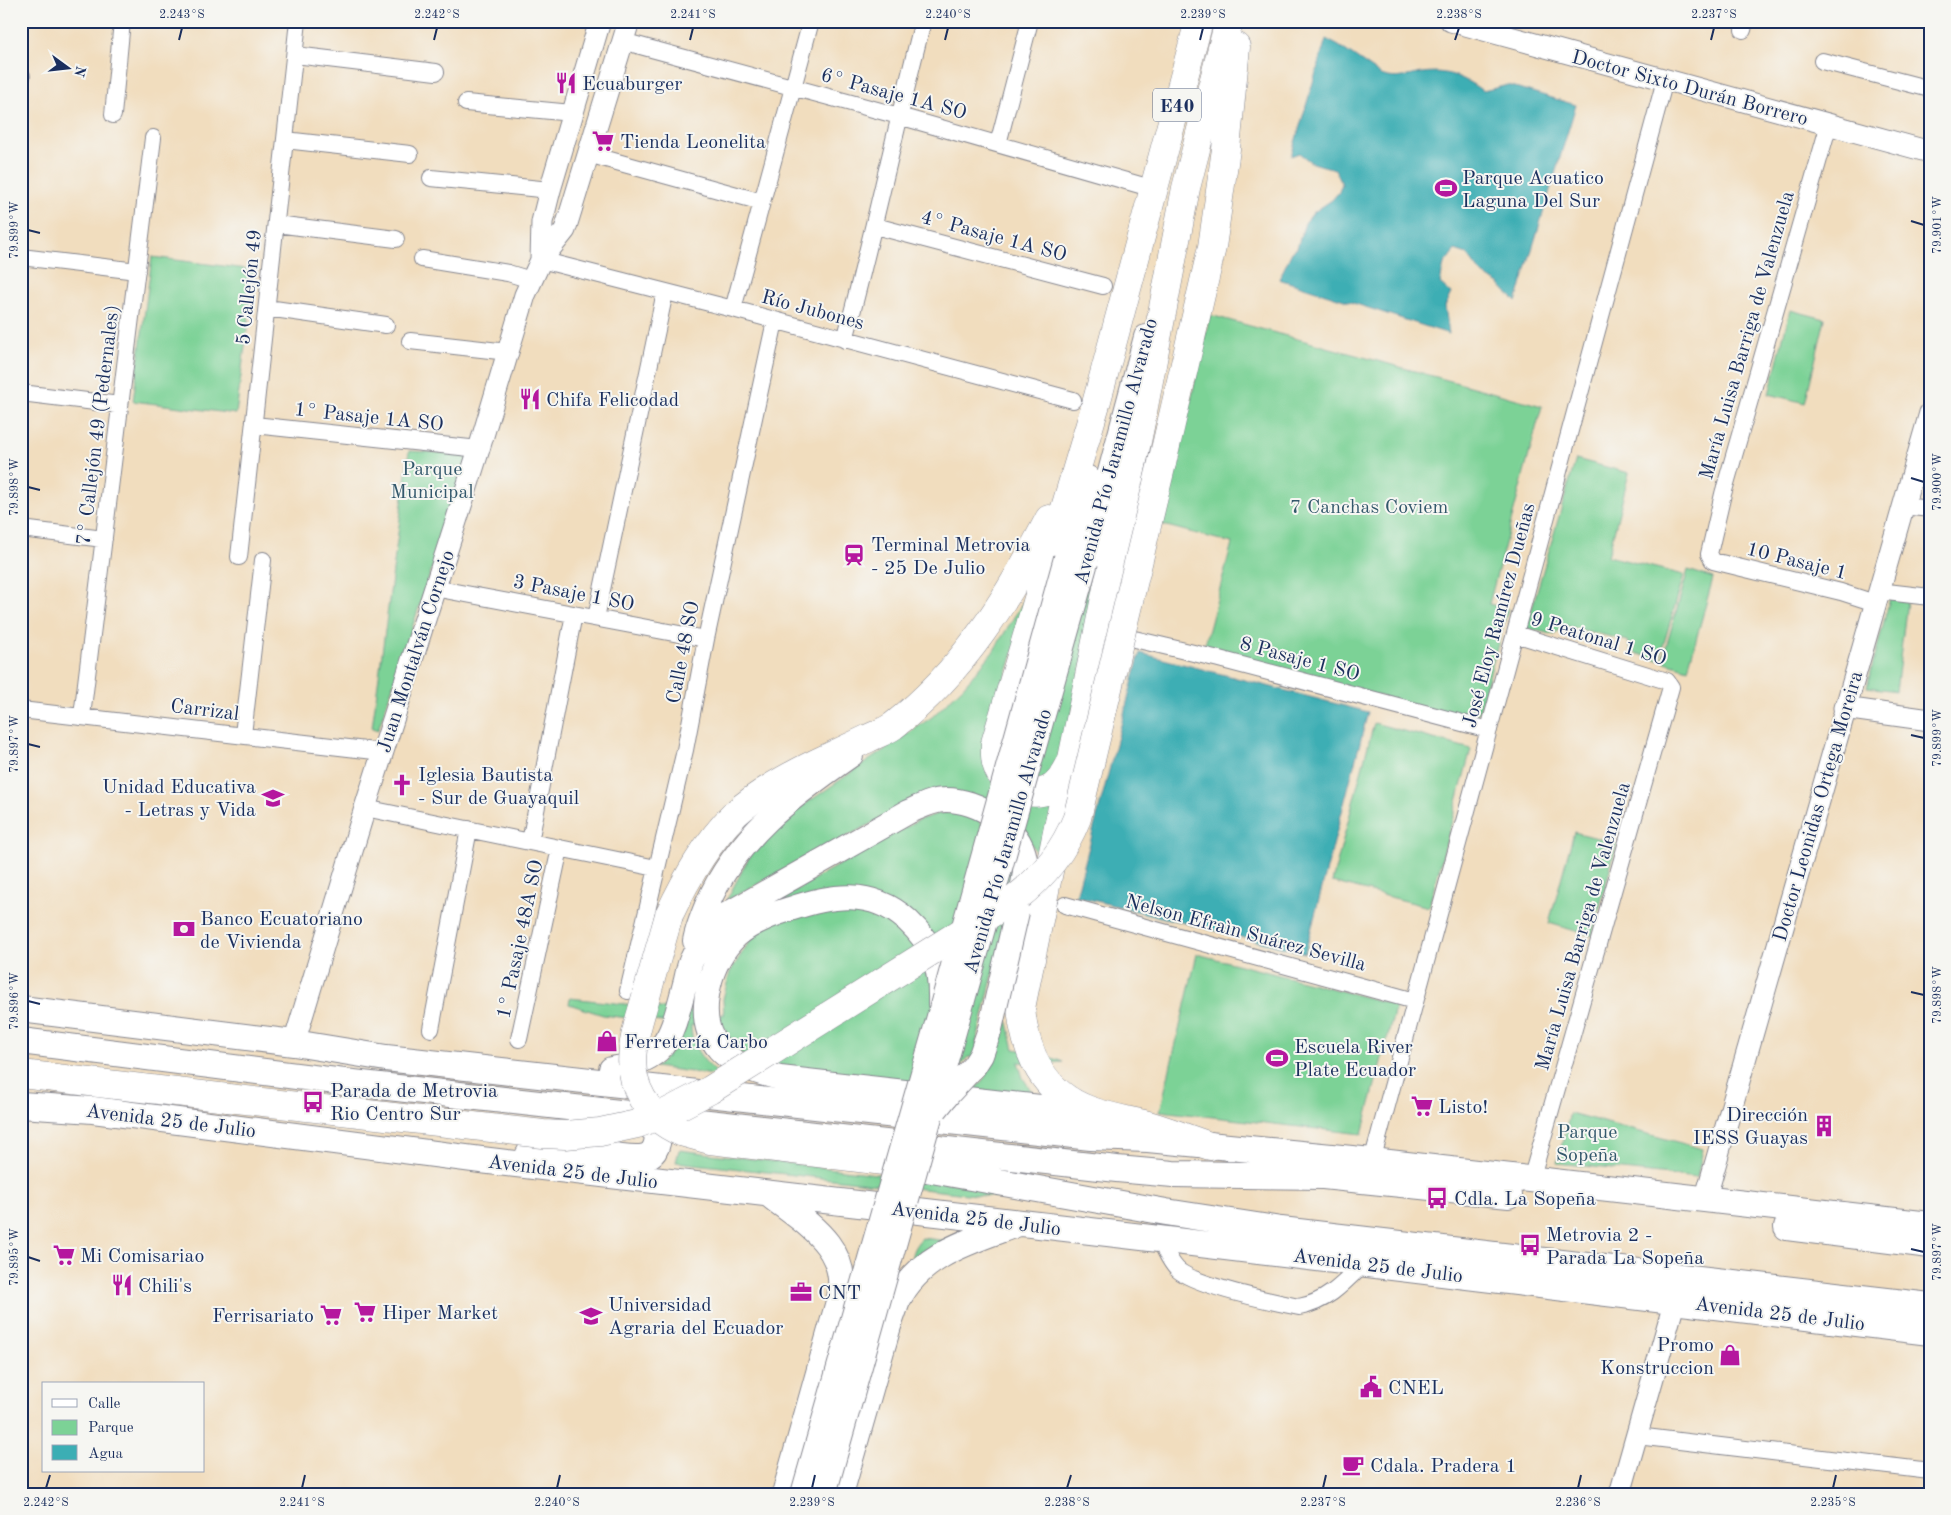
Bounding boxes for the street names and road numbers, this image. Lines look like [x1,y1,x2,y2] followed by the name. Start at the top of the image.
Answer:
[1569,48,1810,130] street label: Doctor Sixto Durán Borrero
[818,66,969,124] street label: 6° Pasaje 1A SO
[1153,88,1201,122] road number: E40
[1697,189,1799,482] street label: María Luisa Barriga de Valenzuela
[918,208,1069,266] street label: 4° Pasaje 1A SO
[234,228,266,346] street label: 5 Callejón 49
[759,288,866,334] street label: Río Jubones
[74,304,124,547] street label: 7° Callejón 49 (Pedernales)
[1072,316,1162,587] street label: Avenida Pío Jaramillo Alvarado
[293,400,444,436] street label: 1° Pasaje 1A SO
[1460,501,1540,730] street label: José Eloy Ramírez Dueñas
[1744,540,1849,584] street label: 10 Pasaje 1
[375,548,459,755] street label: Juan Montalván Cornejo
[511,572,636,616] street label: 3 Pasaje 1 SO
[664,599,704,705] street label: Calle 48 SO
[1528,610,1669,670] street label: 9 Peatonal 1 SO
[1237,634,1362,686] street label: 8 Pasaje 1 SO
[1771,669,1867,944] street label: Doctor Leonidas Ortega Moreira
[169,697,240,725] street label: Carrizal
[961,707,1056,976] street label: Avenida Pío Jaramillo Alvarado
[1533,780,1635,1073] street label: María Luisa Barriga de Valenzuela
[494,858,548,1021] street label: 1° Pasaje 48A SO
[1123,892,1368,976] street label: Nelson Efraìn Suárez Sevilla
[85,1102,257,1142] street label: Avenida 25 de Julio
[487,1153,659,1193] street label: Avenida 25 de Julio
[890,1200,1062,1240] street label: Avenida 25 de Julio
[1292,1247,1464,1287] street label: Avenida 25 de Julio
[1694,1295,1866,1335] street label: Avenida 25 de Julio

